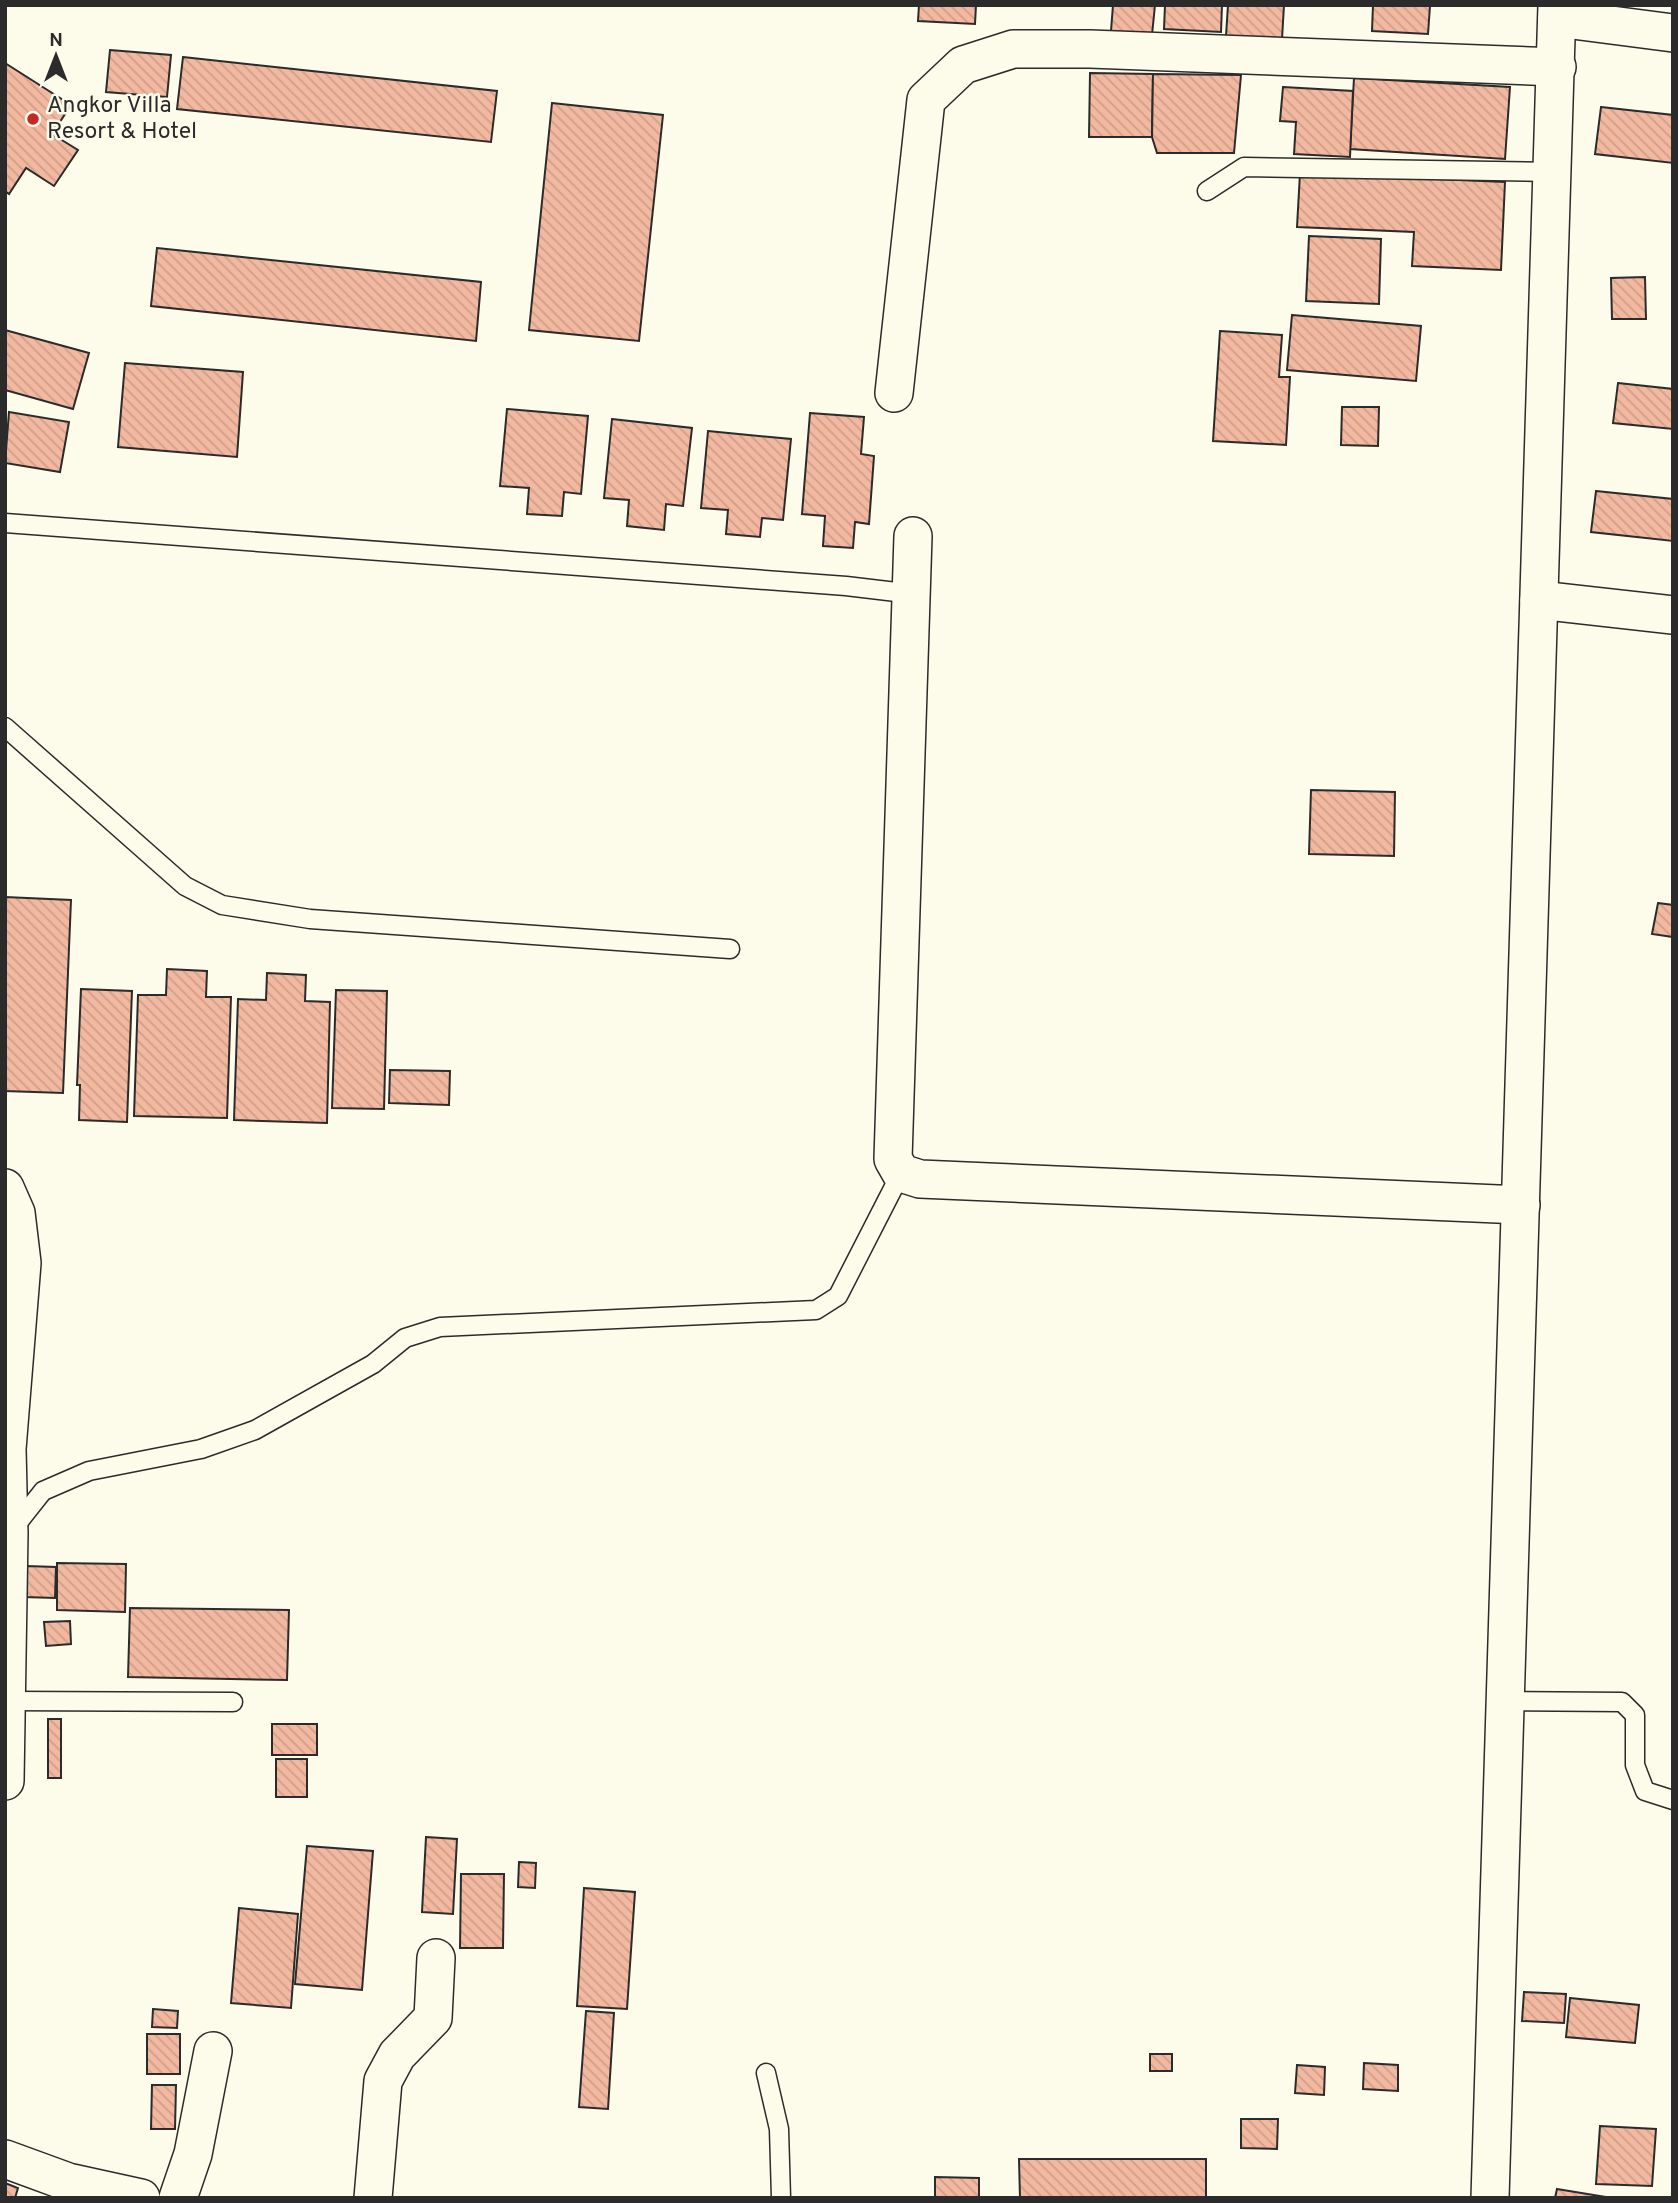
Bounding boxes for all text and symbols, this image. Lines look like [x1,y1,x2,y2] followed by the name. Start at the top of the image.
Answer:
[21,21,91,91] north arrow
[49,29,63,53] text: N
[47,92,197,147] place label: Angkor Villa Resort & Hotel
[25,111,41,127] marker: Angkor Villa Resort & Hotel

